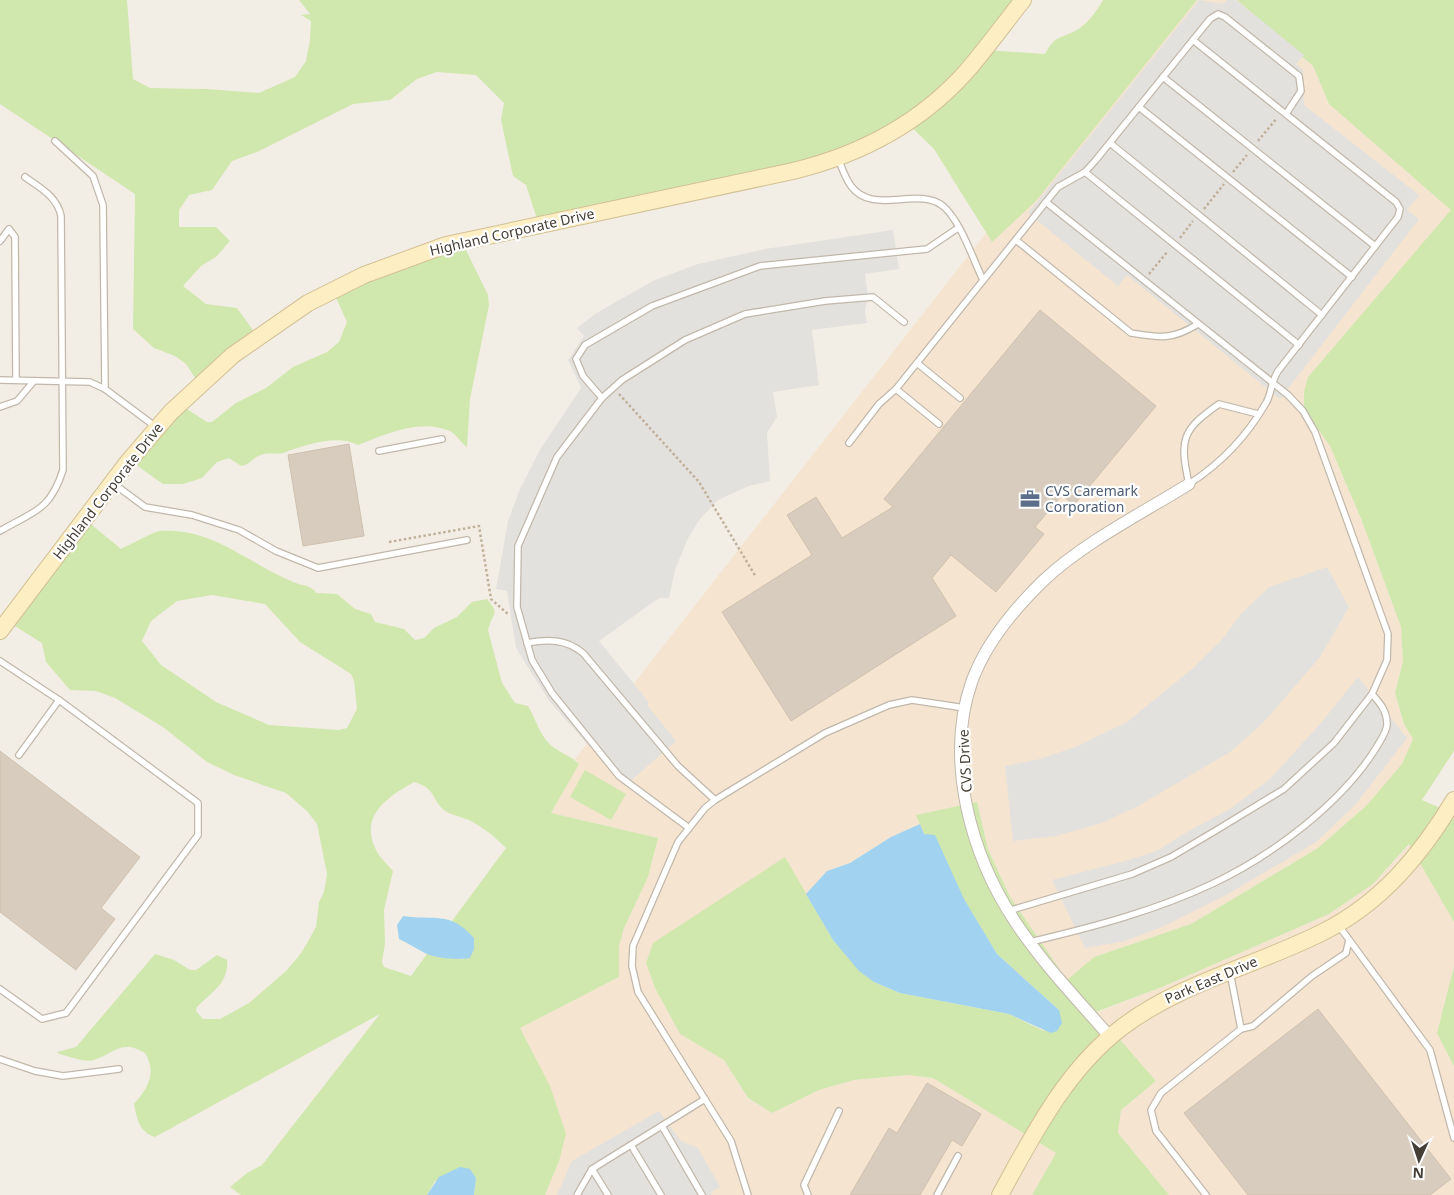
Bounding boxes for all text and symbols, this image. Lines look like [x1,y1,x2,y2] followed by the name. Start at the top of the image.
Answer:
[428,203,596,260] street label: Highland Corporate Drive
[48,418,167,563] street label: Highland Corporate Drive
[1045,481,1138,516] place label: CVS Caremark Corporation
[1019,488,1041,510] office icon: CVS Caremark Corporation
[953,729,976,793] street label: CVS Drive
[1162,951,1260,1008] street label: Park East Drive
[1394,1135,1444,1185] north arrow
[1412,1164,1424,1183] text: N

